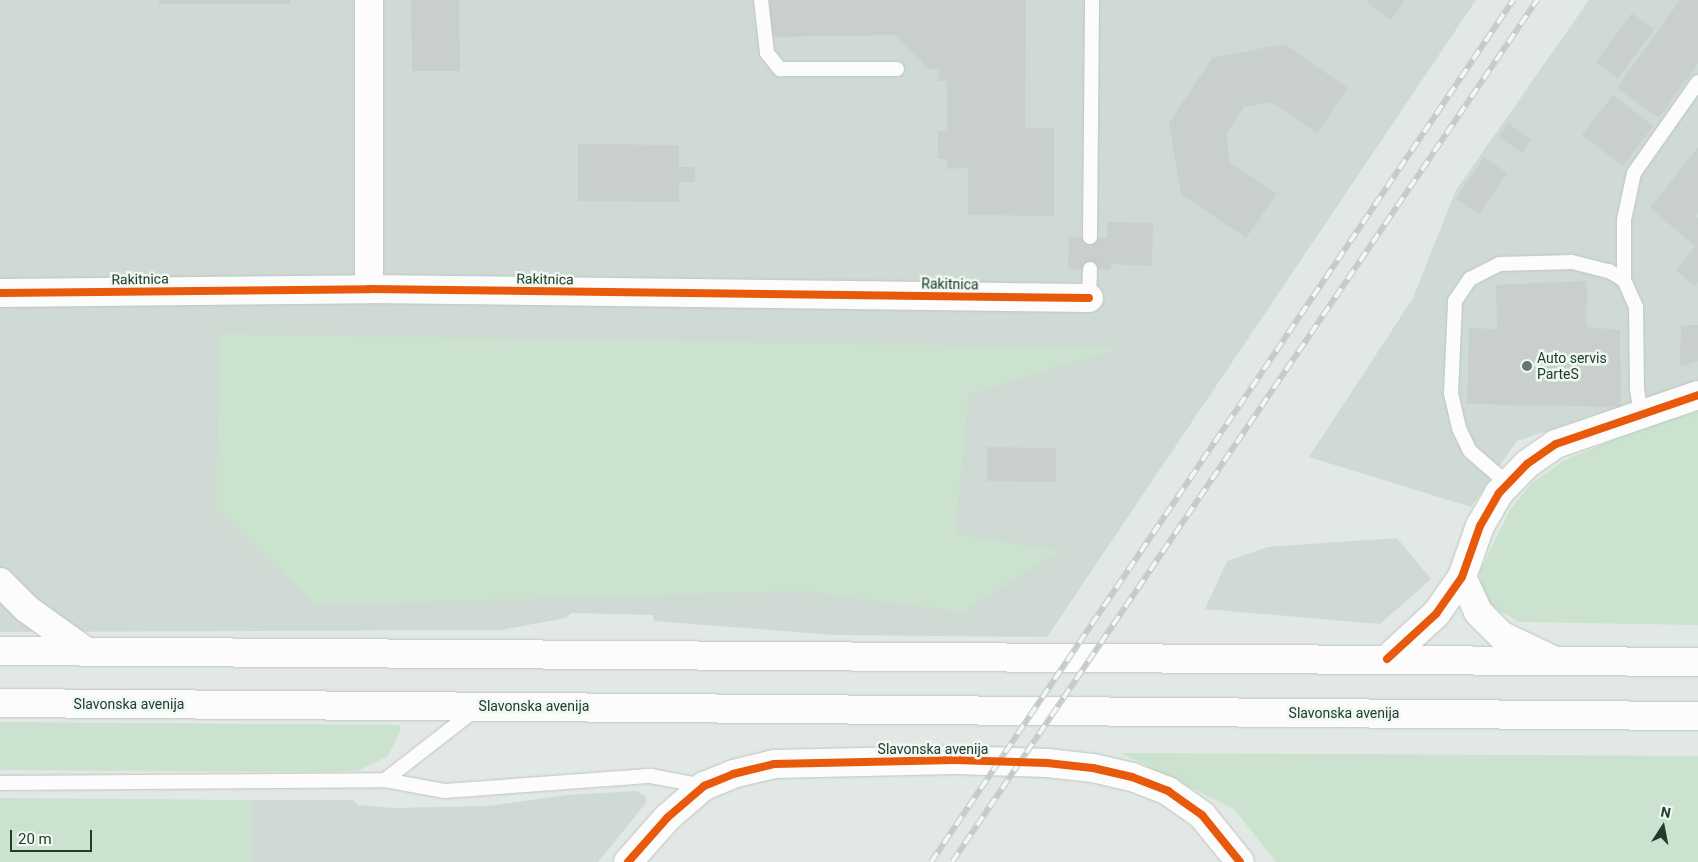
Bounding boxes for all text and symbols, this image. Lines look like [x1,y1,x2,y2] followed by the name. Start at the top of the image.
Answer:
[111,270,169,288] street label: Rakitnica
[516,270,574,288] street label: Rakitnica
[921,275,979,293] street label: Rakitnica
[1537,350,1607,382] place label: Auto servis ParteS
[1521,360,1533,372] marker: Auto servis ParteS
[74,696,184,712] street label: Slavonska avenija
[479,698,589,714] street label: Slavonska avenija
[1289,705,1399,721] street label: Slavonska avenija
[878,741,988,757] street label: Slavonska avenija
[1638,802,1688,852] north arrow
[1659,803,1672,821] text: N
[12,820,95,852] scale bar
[18,830,52,848] text: 20 m

